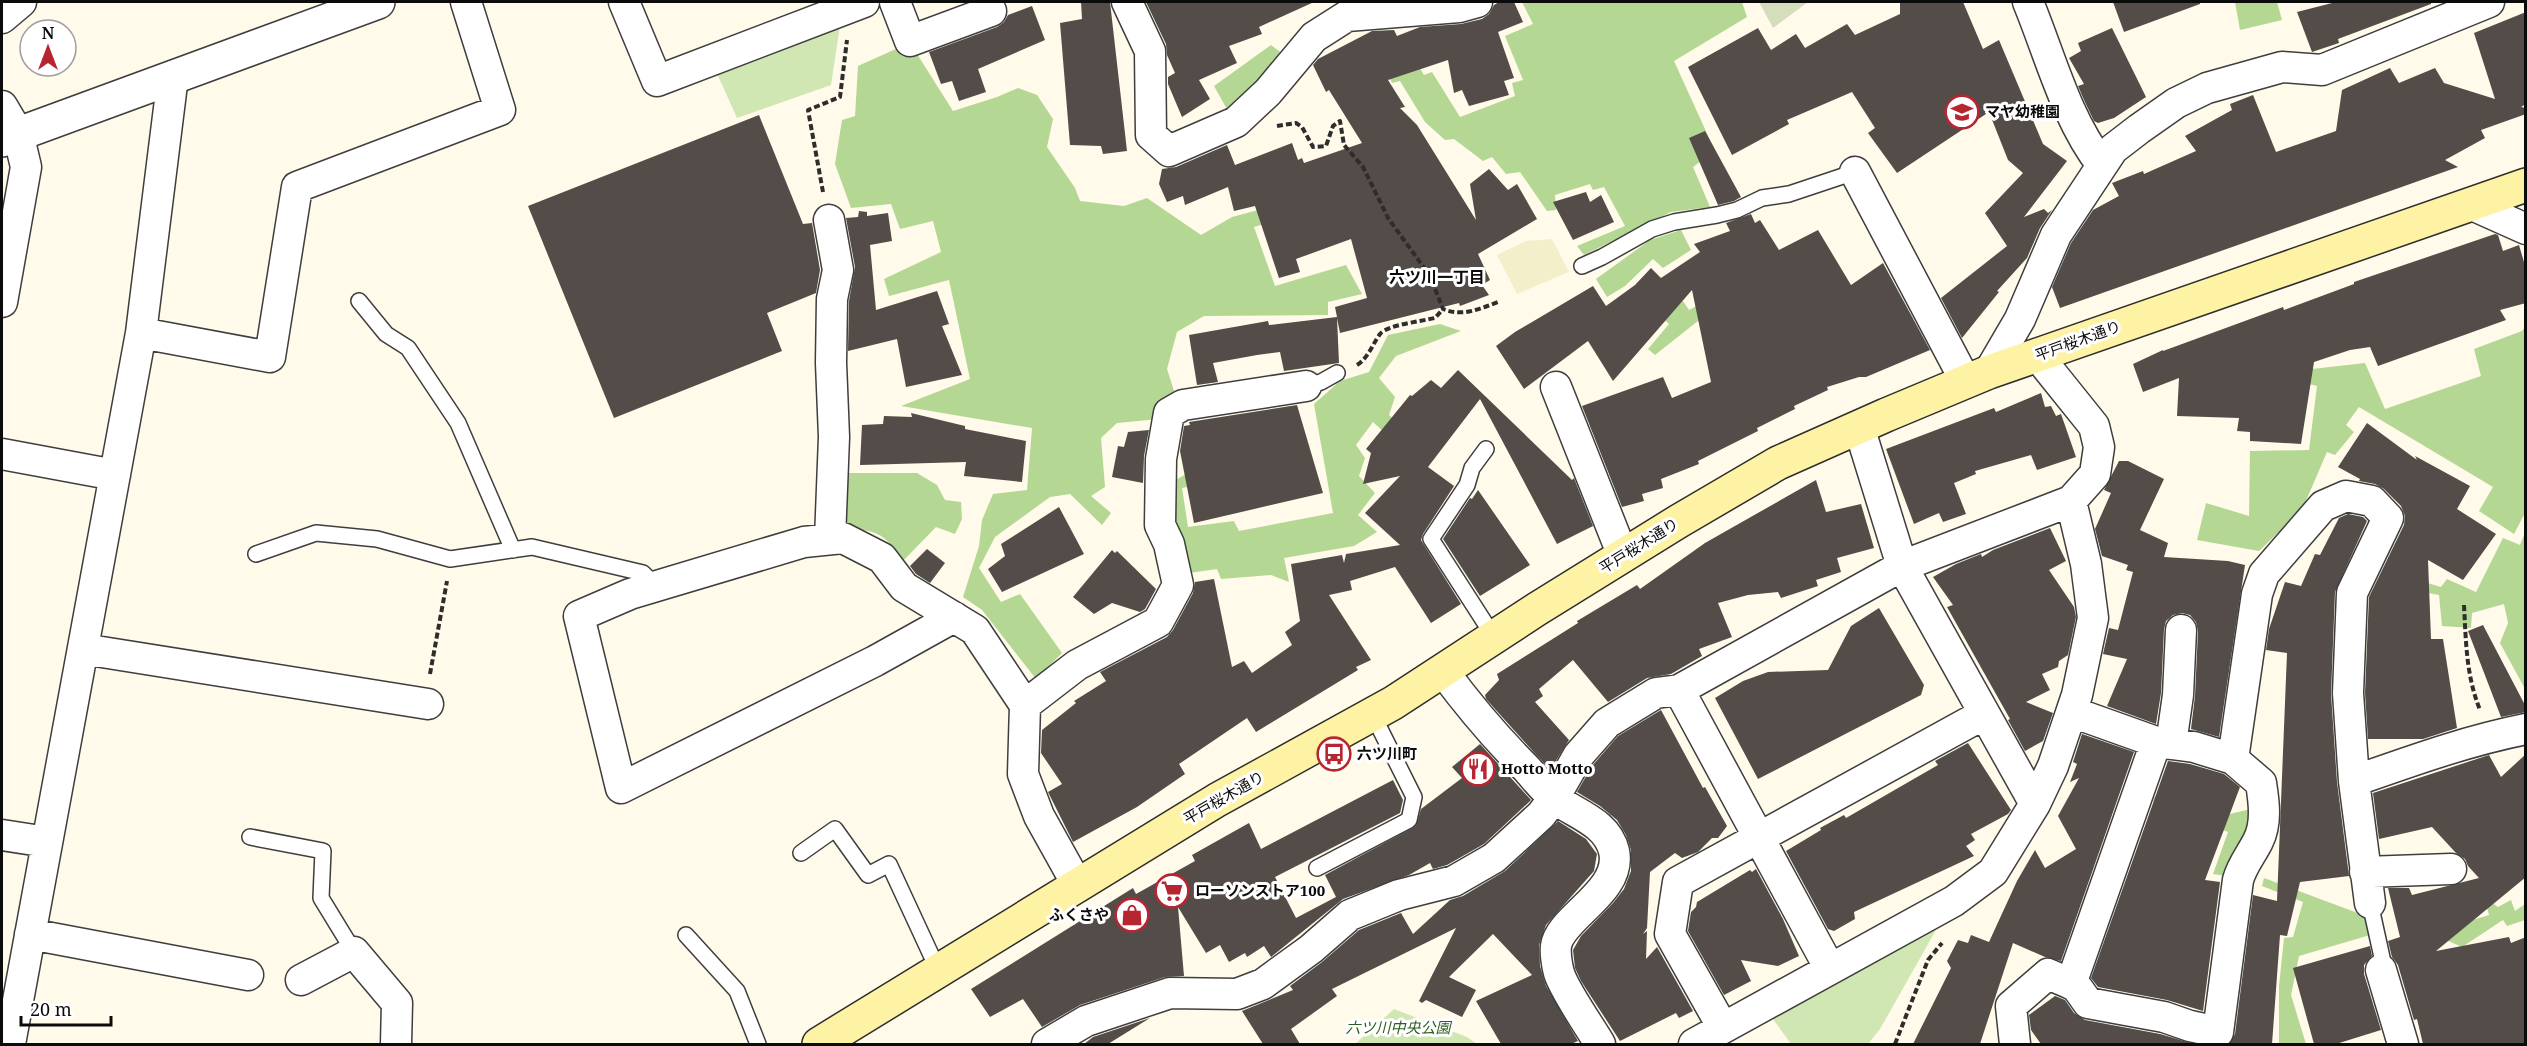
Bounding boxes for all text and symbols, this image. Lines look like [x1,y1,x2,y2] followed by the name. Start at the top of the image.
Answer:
[18,18,78,78] north arrow
[42,22,55,44] text: N
[1944,94,1980,130] school or university icon: マヤ幼稚園
[1985,101,2060,121] place label: マヤ幼稚園
[1389,266,1485,288] district label: 六ツ川一丁目
[2032,315,2123,365] street label: 平戸桜木通り
[1595,513,1682,577] street label: 平戸桜木通り
[1316,736,1352,772] bus stop icon: 六ツ川町
[1357,743,1417,763] place label: 六ツ川町
[1460,751,1496,787] restaurant icon: Hotto Motto
[1501,758,1593,778] place label: Hotto Motto
[1180,766,1267,828] street label: 平戸桜木通り
[1154,873,1190,909] supermarket icon: ローソンストア100
[1195,880,1325,900] place label: ローソンストア100
[1114,897,1150,933] shop icon: ふくさや
[1049,904,1109,924] place label: ふくさや
[21,989,111,1027] scale bar
[30,997,72,1021] text: 20 m
[1345,1017,1452,1037] park label: 六ツ川中央公園

